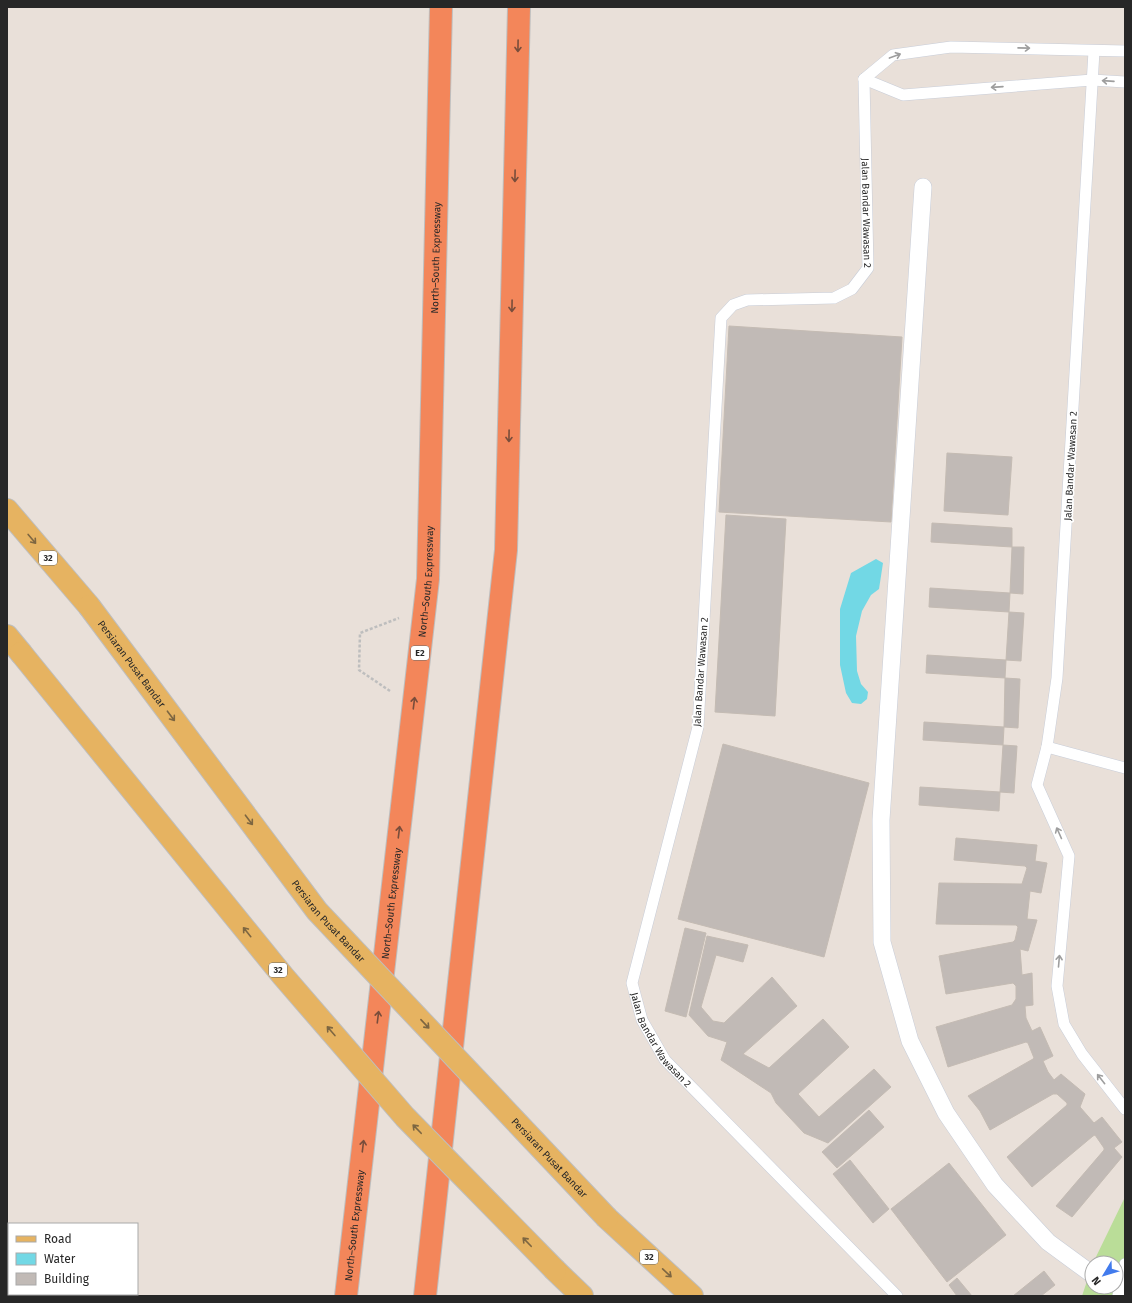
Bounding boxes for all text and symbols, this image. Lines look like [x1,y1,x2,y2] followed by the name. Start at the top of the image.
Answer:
[514,39,522,52] one-way arrow
[1017,45,1030,52] one-way arrow
[889,52,902,59] one-way arrow
[1102,77,1115,84] one-way arrow
[991,83,1004,90] one-way arrow
[859,158,873,268] street label: Jalan Bandar Wawasan 2
[511,169,519,182] one-way arrow
[429,202,444,314] street label: North–South Expressway
[508,299,516,312] one-way arrow
[1062,411,1080,521] street label: Jalan Bandar Wawasan 2
[505,429,513,442] one-way arrow
[416,526,436,638] street label: North–South Expressway
[28,534,37,545] one-way arrow
[39,551,57,565] road number: 32
[691,617,711,727] street label: Jalan Bandar Wawasan 2
[95,618,168,710] street label: Persiaran Pusat Bandar
[411,646,429,660] road number: E2
[410,697,418,710] one-way arrow
[167,710,175,721] one-way arrow
[245,814,253,825] one-way arrow
[395,826,403,839] one-way arrow
[1055,828,1062,840] one-way arrow
[380,847,404,960] street label: North–South Expressway
[289,878,367,965] street label: Persiaran Pusat Bandar
[243,927,252,937] one-way arrow
[1056,955,1063,968] one-way arrow
[269,963,287,977] road number: 32
[628,991,693,1090] street label: Jalan Bandar Wawasan 2
[374,1011,382,1024] one-way arrow
[420,1019,429,1030] one-way arrow
[327,1027,336,1037] one-way arrow
[1097,1073,1105,1084] one-way arrow
[509,1116,590,1201] street label: Persiaran Pusat Bandar
[412,1124,422,1134] one-way arrow
[359,1140,367,1153] one-way arrow
[343,1169,367,1282] street label: North–South Expressway
[8,1223,138,1295] legend
[44,1232,72,1246] text: Road
[522,1237,532,1247] one-way arrow
[640,1250,658,1264] road number: 32
[44,1252,76,1266] text: Water
[1084,1255,1124,1295] north arrow
[661,1268,671,1277] one-way arrow
[44,1272,90,1286] text: Building
[1089,1274,1104,1288] text: N

